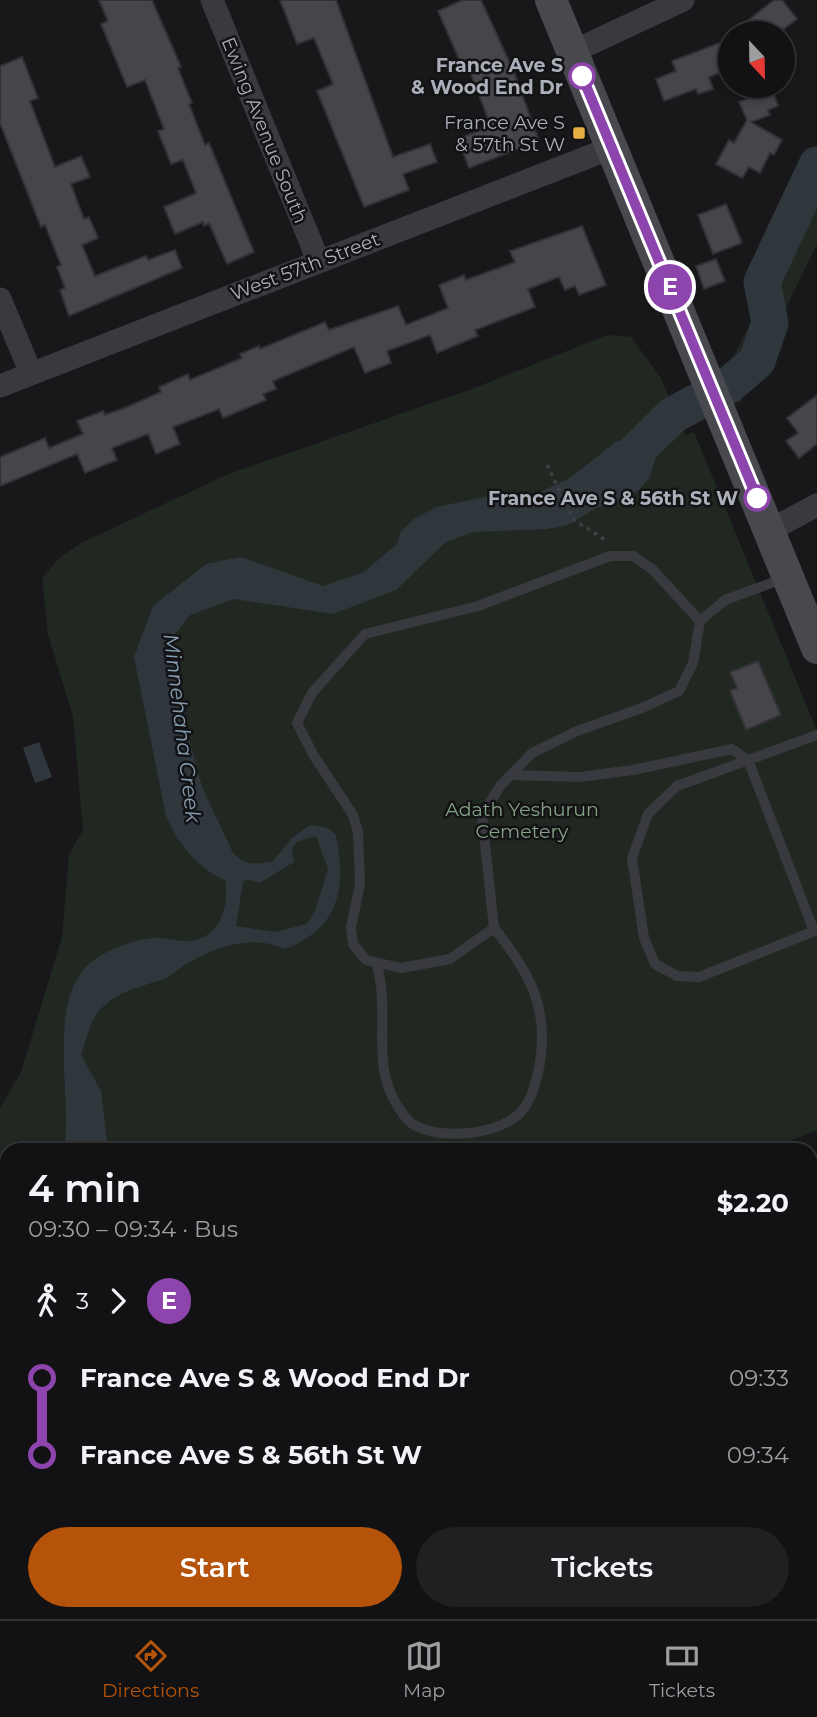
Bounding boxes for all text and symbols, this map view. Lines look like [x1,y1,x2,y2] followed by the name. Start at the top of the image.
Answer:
[718,21,794,98] north arrow
[718,21,795,98] map controls
[217,34,312,227] street label: Ewing Avenue South
[411,54,563,99] place label: France Ave S & Wood End Dr
[569,63,595,89] marker: France Ave S & Wood End Dr
[444,111,565,156] place label: France Ave S & 57th St W
[571,125,587,141] marker: France Ave S & 57th St W
[227,227,383,305] street label: West 57th Street
[647,264,693,310] line badge: E
[662,272,678,301] text: E
[744,485,770,511] marker: France Ave S & 56th St W
[488,487,738,510] place label: France Ave S & 56th St W
[158,632,207,825] water label: Minnehaha Creek
[445,798,599,843] park label: Adath Yeshurun Cemetery
[28,1165,141,1212] text: 4 min
[717,1187,789,1219] text: $2.20
[28,1215,238,1243] text: 09:30 – 09:34 · Bus
[28,1282,66,1320] icon: walk
[99,1282,137,1320] icon: forward
[161,1286,177,1315] text: E
[76,1287,89,1315] text: 3
[80,1362,470,1394] text: France Ave S & Wood End Dr
[729,1364,789,1392] text: 09:33
[80,1439,422,1471] text: France Ave S & 56th St W
[727,1441,789,1469] text: 09:34
[28,1527,402,1607] button: Start
[416,1527,789,1607] button: Tickets
[102,1637,199,1702] tab: Directions
[403,1637,445,1702] tab: Map
[649,1637,715,1702] tab: Tickets

